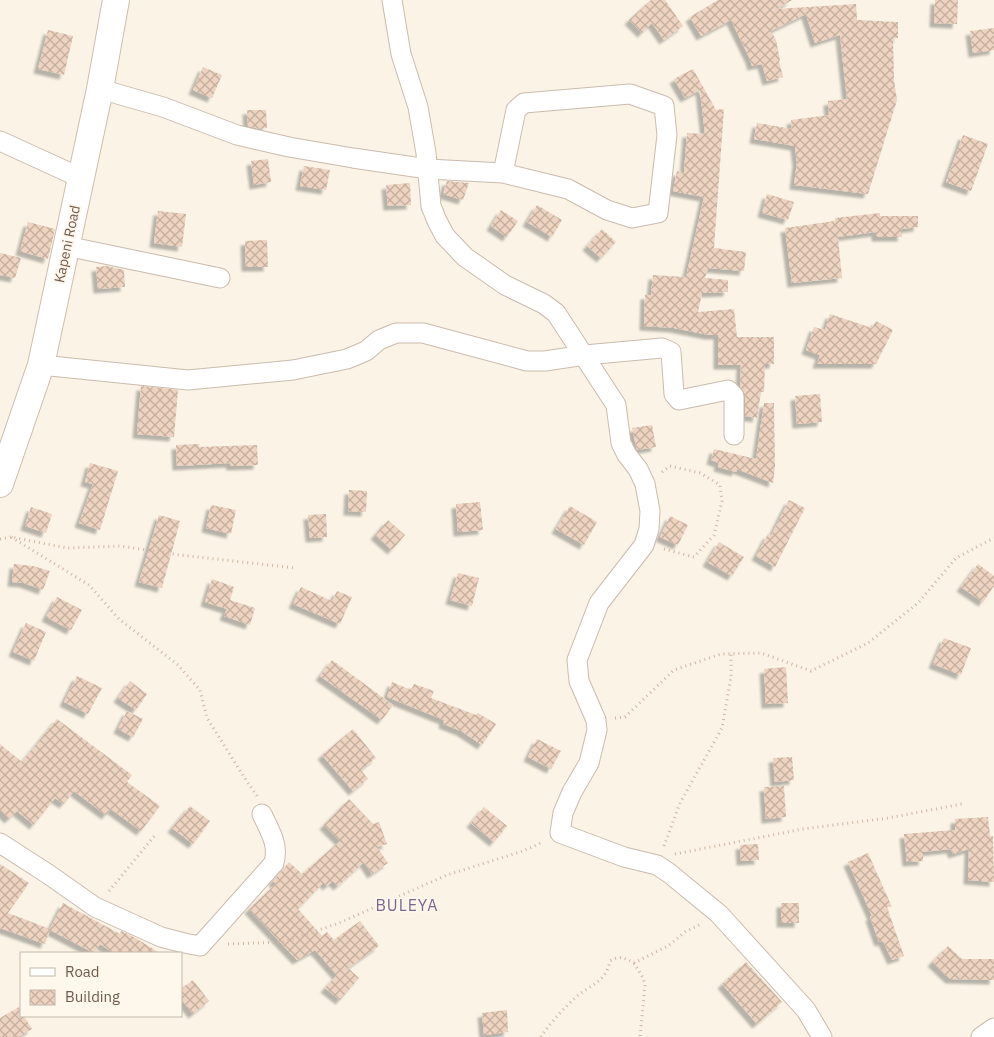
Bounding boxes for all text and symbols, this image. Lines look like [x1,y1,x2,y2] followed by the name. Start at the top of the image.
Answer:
[50,204,84,284] street label: Kapeni Road
[375,895,439,915] district label: BULEYA
[20,952,182,1017] legend
[65,962,100,981] text: Road
[65,987,120,1006] text: Building

